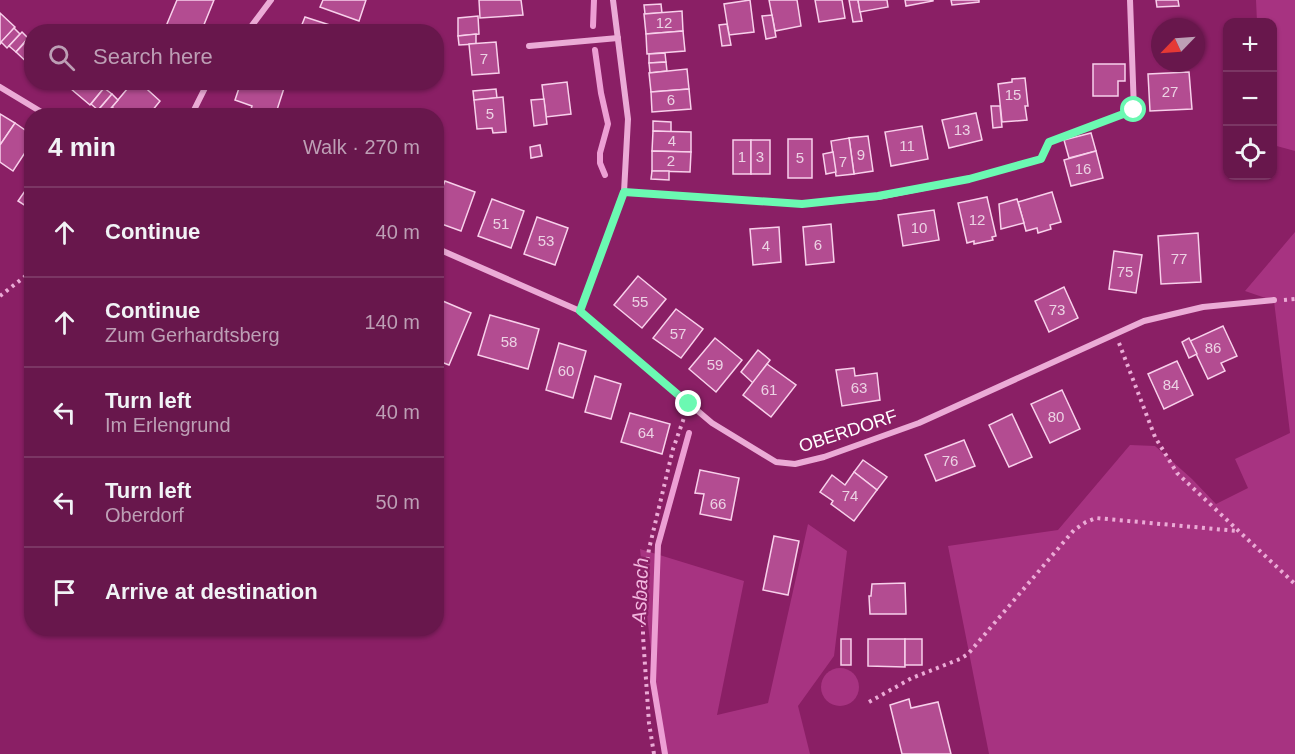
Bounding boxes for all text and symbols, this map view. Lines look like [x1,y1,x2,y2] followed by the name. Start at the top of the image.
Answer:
[656,14,672,31] house number: 12
[1151,18,1205,72] north arrow
[1223,18,1277,180] map controls
[1223,18,1277,72] button: +
[24,24,444,90] search box
[45,41,78,74] icon: search
[93,44,213,69] text: Search here
[480,50,488,67] house number: 7
[1223,72,1277,126] button: −
[1162,83,1178,100] house number: 27
[1005,86,1021,103] house number: 15
[667,91,675,108] house number: 6
[1120,96,1146,122] route start
[486,105,494,122] house number: 5
[954,121,970,138] house number: 13
[1223,126,1277,180] button: locate
[48,132,116,162] text: 4 min
[668,132,676,149] house number: 4
[303,136,420,158] text: Walk · 270 m
[899,137,915,154] house number: 11
[857,146,865,163] house number: 9
[738,148,746,165] house number: 1
[756,148,764,165] house number: 3
[796,149,804,166] house number: 5
[667,152,675,169] house number: 2
[839,153,847,170] house number: 7
[1075,160,1091,177] house number: 16
[969,211,985,228] house number: 12
[493,215,509,232] house number: 51
[48,216,81,249] icon: ahead
[105,219,200,244] text: Continue
[911,219,927,236] house number: 10
[376,221,420,243] text: 40 m
[538,232,554,249] house number: 53
[814,236,822,253] house number: 6
[762,237,770,254] house number: 4
[1171,250,1187,267] house number: 77
[1117,263,1133,280] house number: 75
[632,293,648,310] house number: 55
[105,298,200,323] text: Continue
[1049,301,1065,318] house number: 73
[48,306,81,339] icon: ahead
[364,311,420,333] text: 140 m
[105,324,280,346] text: Zum Gerhardtsberg
[670,325,686,342] house number: 57
[501,333,517,350] house number: 58
[1205,339,1221,356] house number: 86
[707,356,723,373] house number: 59
[558,362,574,379] house number: 60
[1163,376,1179,393] house number: 84
[851,379,867,396] house number: 63
[761,381,777,398] house number: 61
[105,388,191,413] text: Turn left
[675,390,701,416] route end
[48,396,81,429] icon: left
[376,401,420,423] text: 40 m
[796,406,900,456] street label: OBERDORF
[1048,408,1064,425] house number: 80
[105,414,231,436] text: Im Erlengrund
[638,424,654,441] house number: 64
[942,452,958,469] house number: 76
[105,478,191,503] text: Turn left
[48,486,81,519] icon: left
[842,487,858,504] house number: 74
[376,491,420,513] text: 50 m
[710,495,726,512] house number: 66
[105,504,184,526] text: Oberdorf
[628,557,652,626] water label: Asbach
[48,576,81,609] icon: arrive
[105,579,318,604] text: Arrive at destination

